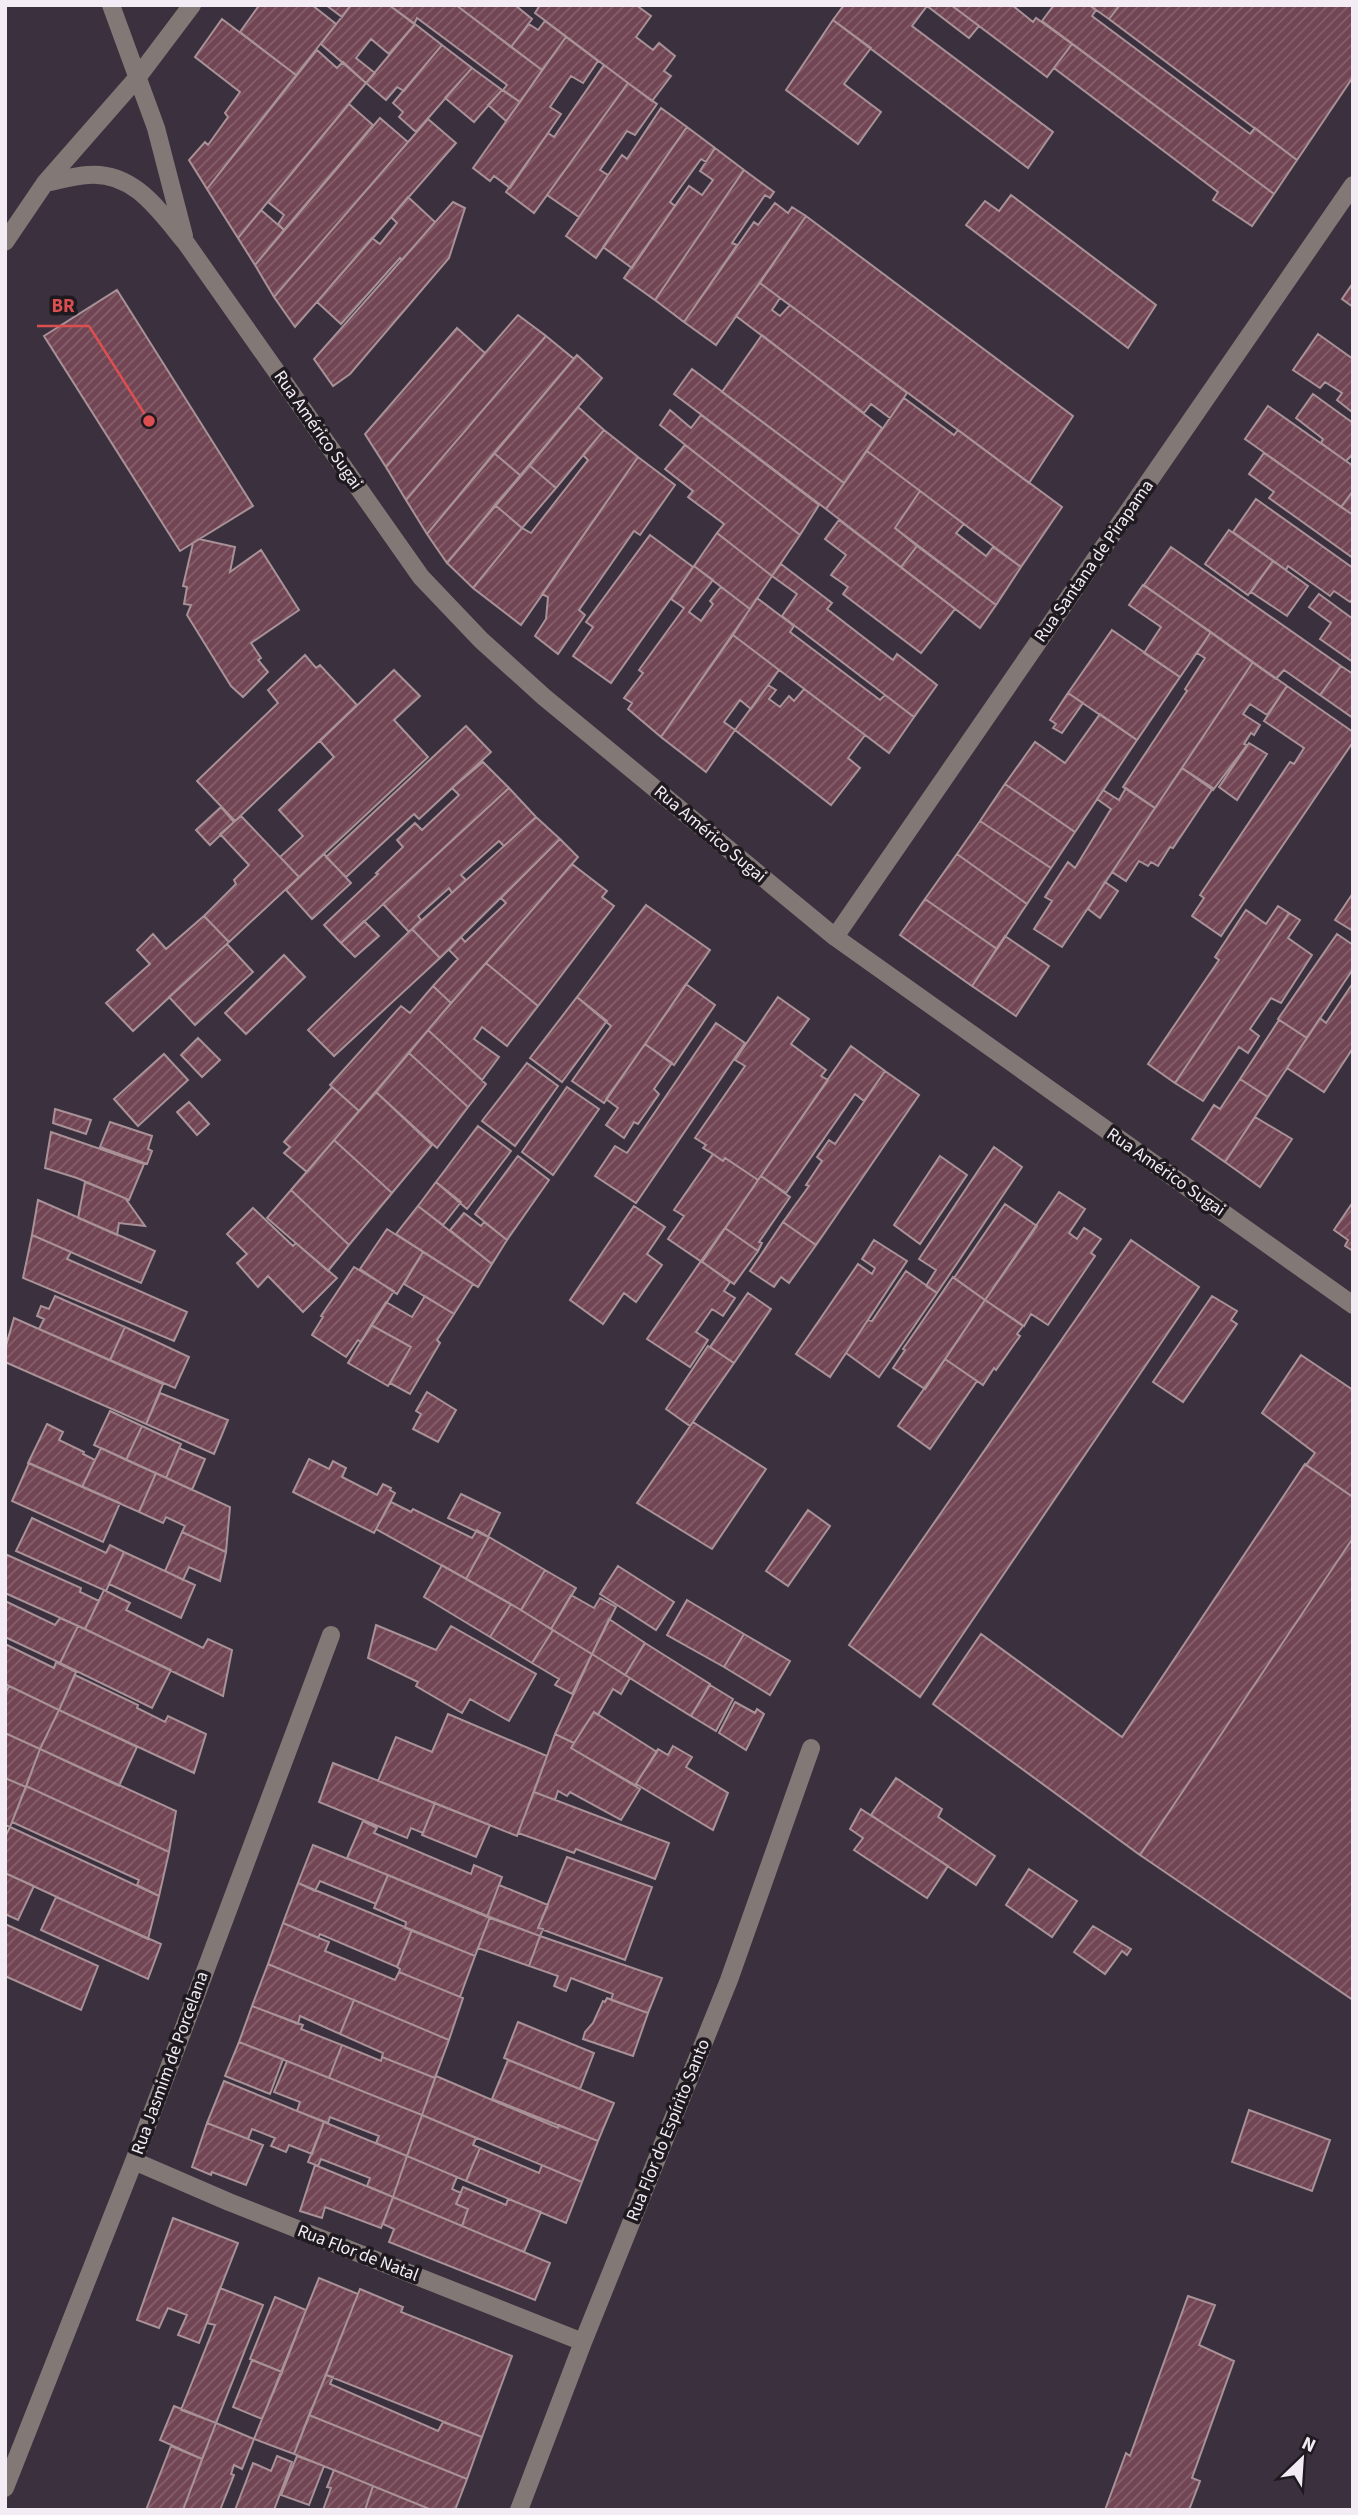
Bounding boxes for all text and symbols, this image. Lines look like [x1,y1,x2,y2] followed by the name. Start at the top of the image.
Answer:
[37,286,89,326] callout: BR
[51,293,75,320] text: BR
[268,366,368,494] street label: Rua Américo Sugai
[1028,475,1160,647] street label: Rua Santana de Pirapama
[648,779,772,889] street label: Rua Américo Sugai
[1102,1122,1230,1222] street label: Rua Américo Sugai
[125,1968,215,2158] street label: Rua Jasmim de Porcelana
[620,2035,716,2225] street label: Rua Flor do Espírito Santo
[294,2218,422,2288] street label: Rua Flor de Natal
[1267,2424,1337,2494] north arrow
[1297,2430,1320,2460] text: N

